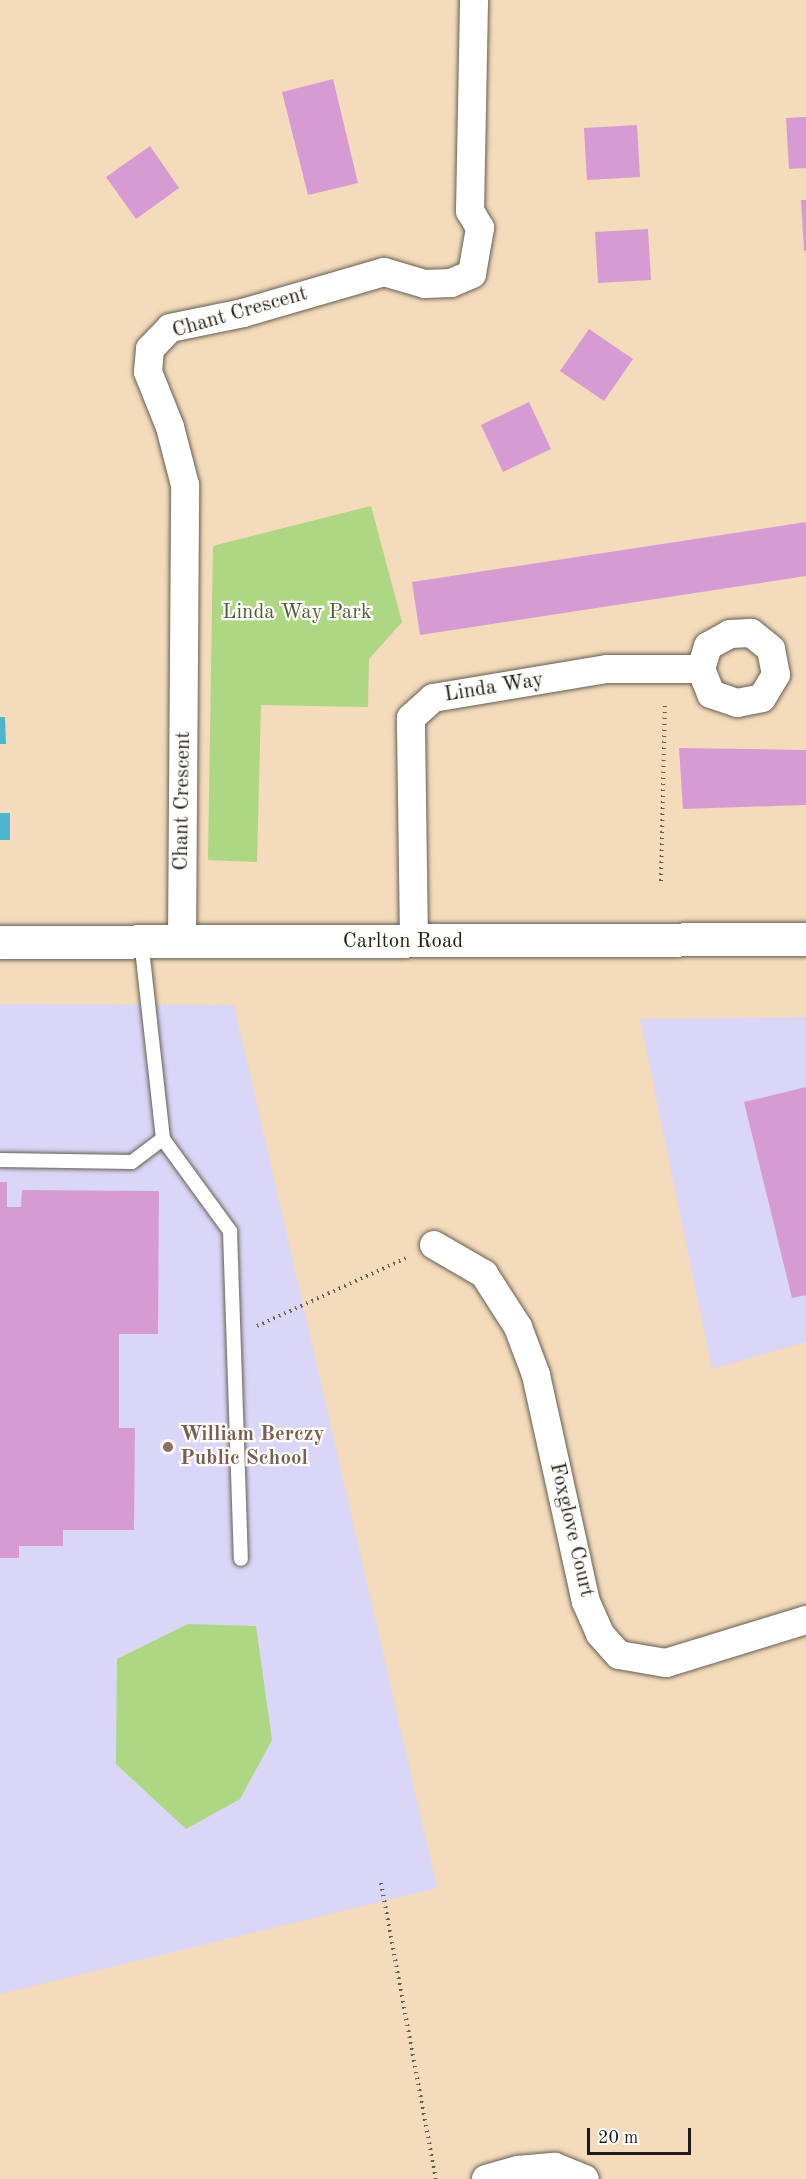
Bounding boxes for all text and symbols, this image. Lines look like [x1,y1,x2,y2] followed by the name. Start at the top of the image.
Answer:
[170,282,310,344] street label: Chant Crescent
[222,600,372,626] park label: Linda Way Park
[443,668,545,708] street label: Linda Way
[169,731,197,871] street label: Chant Crescent
[343,929,463,955] street label: Carlton Road
[180,1422,324,1472] place label: William Berczy Public School
[161,1440,175,1454] marker: William Berczy Public School
[543,1460,599,1600] street label: Foxglove Court
[590,2116,694,2154] scale bar
[598,2129,638,2147] text: 20 m

